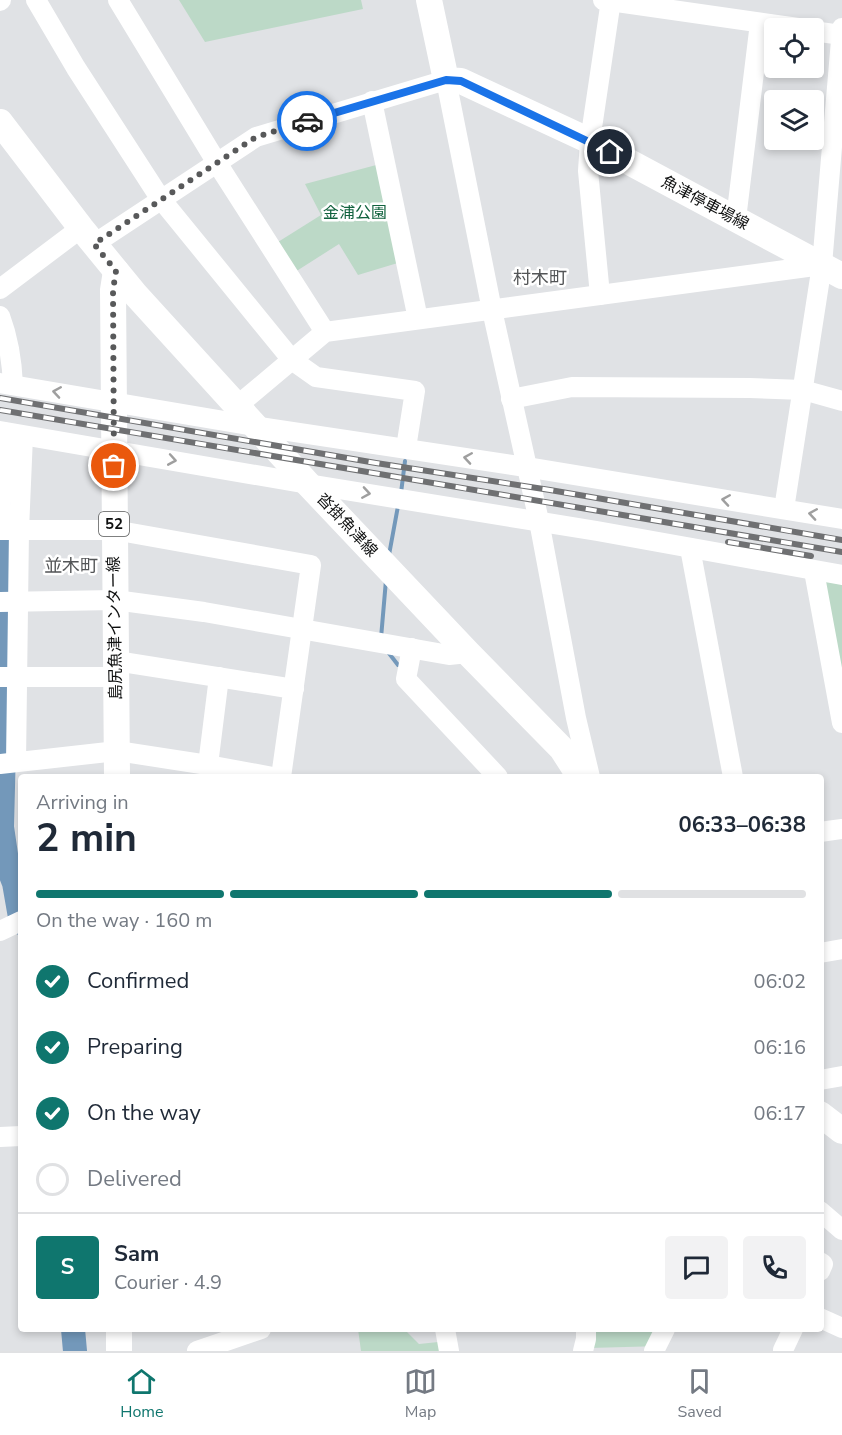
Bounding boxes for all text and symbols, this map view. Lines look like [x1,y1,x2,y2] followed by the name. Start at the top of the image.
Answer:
[764,18,824,150] map controls
[764,18,824,78] button: locate
[764,90,824,150] button: layers
[277,91,337,151] courier
[291,105,324,138] icon: car
[584,126,635,177] pin
[593,135,626,168] icon: home
[657,171,753,235] street label: 魚津停車場線
[323,202,387,224] park label: 金浦公園
[513,266,567,290] district label: 村木町
[53,387,62,399] one-way arrow
[88,440,139,491] pin
[97,449,130,482] icon: bag
[464,452,473,464] one-way arrow
[166,453,176,466] one-way arrow
[361,487,370,499] one-way arrow
[312,488,382,562] street label: 沓掛魚津線
[721,494,731,506] one-way arrow
[808,508,818,521] one-way arrow
[99,512,129,536] road number: 52
[44,554,98,578] district label: 並木町
[103,556,127,700] street label: 島尻魚津インター線
[36,789,129,816] text: Arriving in
[678,810,806,840] text: 06:33–06:38
[36,812,137,865] text: 2 min
[36,907,212,934] text: On the way · 160 m
[36,965,69,998] icon: check
[87,966,189,996] text: Confirmed
[753,968,806,995] text: 06:02
[36,1031,69,1064] icon: check
[87,1032,183,1062] text: Preparing
[753,1034,806,1061] text: 06:16
[36,1097,69,1130] icon: check
[87,1098,201,1128] text: On the way
[753,1100,806,1127] text: 06:17
[87,1164,182,1194] text: Delivered
[665,1236,728,1299] button: chat
[743,1236,806,1299] button: phone
[114,1239,159,1269] text: Sam
[61,1252,74,1282] text: S
[114,1269,222,1296] text: Courier · 4.9
[120,1365,164,1423] tab: Home
[404,1365,437,1423] tab: Map
[678,1365,722,1423] tab: Saved

